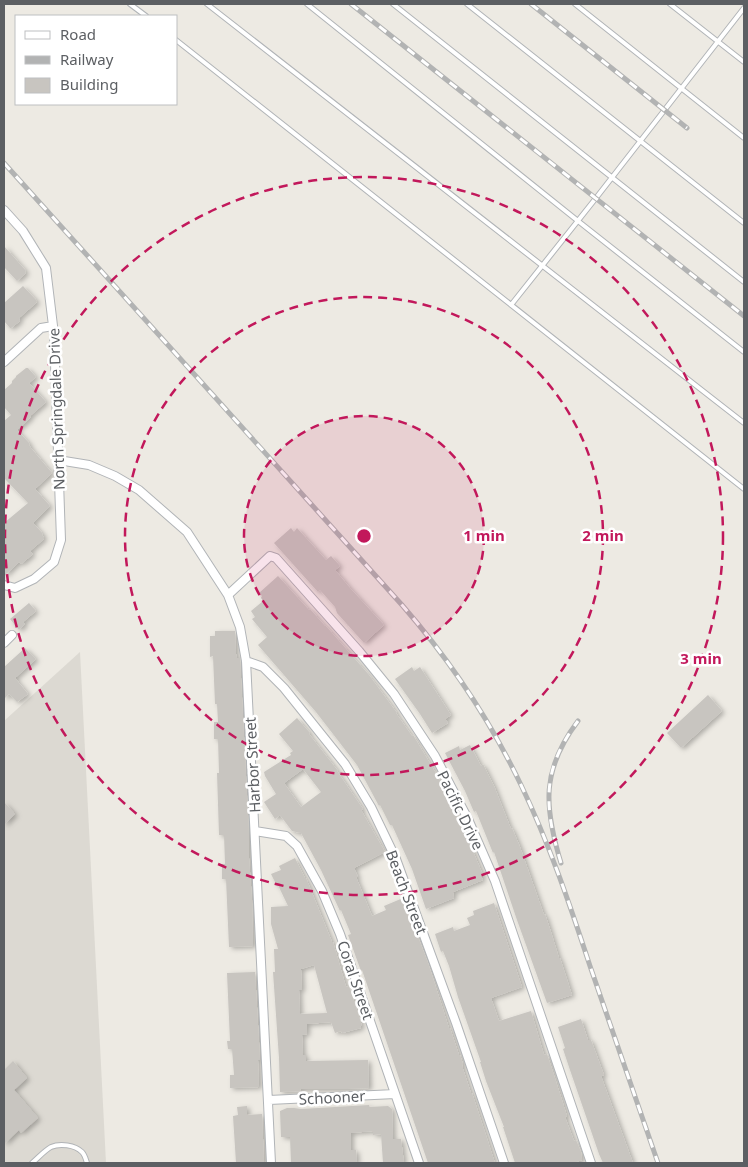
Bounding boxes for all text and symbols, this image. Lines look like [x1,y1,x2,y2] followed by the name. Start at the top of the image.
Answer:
[15,15,178,105] legend
[60,24,96,44] text: Road
[60,49,114,69] text: Railway
[60,74,118,94] text: Building
[43,328,69,490] street label: North Springdale Drive
[463,525,505,545] text: 1 min
[582,525,624,545] text: 2 min
[355,527,373,545] centre of rings
[680,648,722,668] text: 3 min
[239,716,264,813] street label: Harbor Street
[433,767,489,853] street label: Pacific Drive
[382,847,432,938] street label: Beach Street
[333,938,379,1023] street label: Coral Street
[298,1085,366,1109] street label: Schooner

